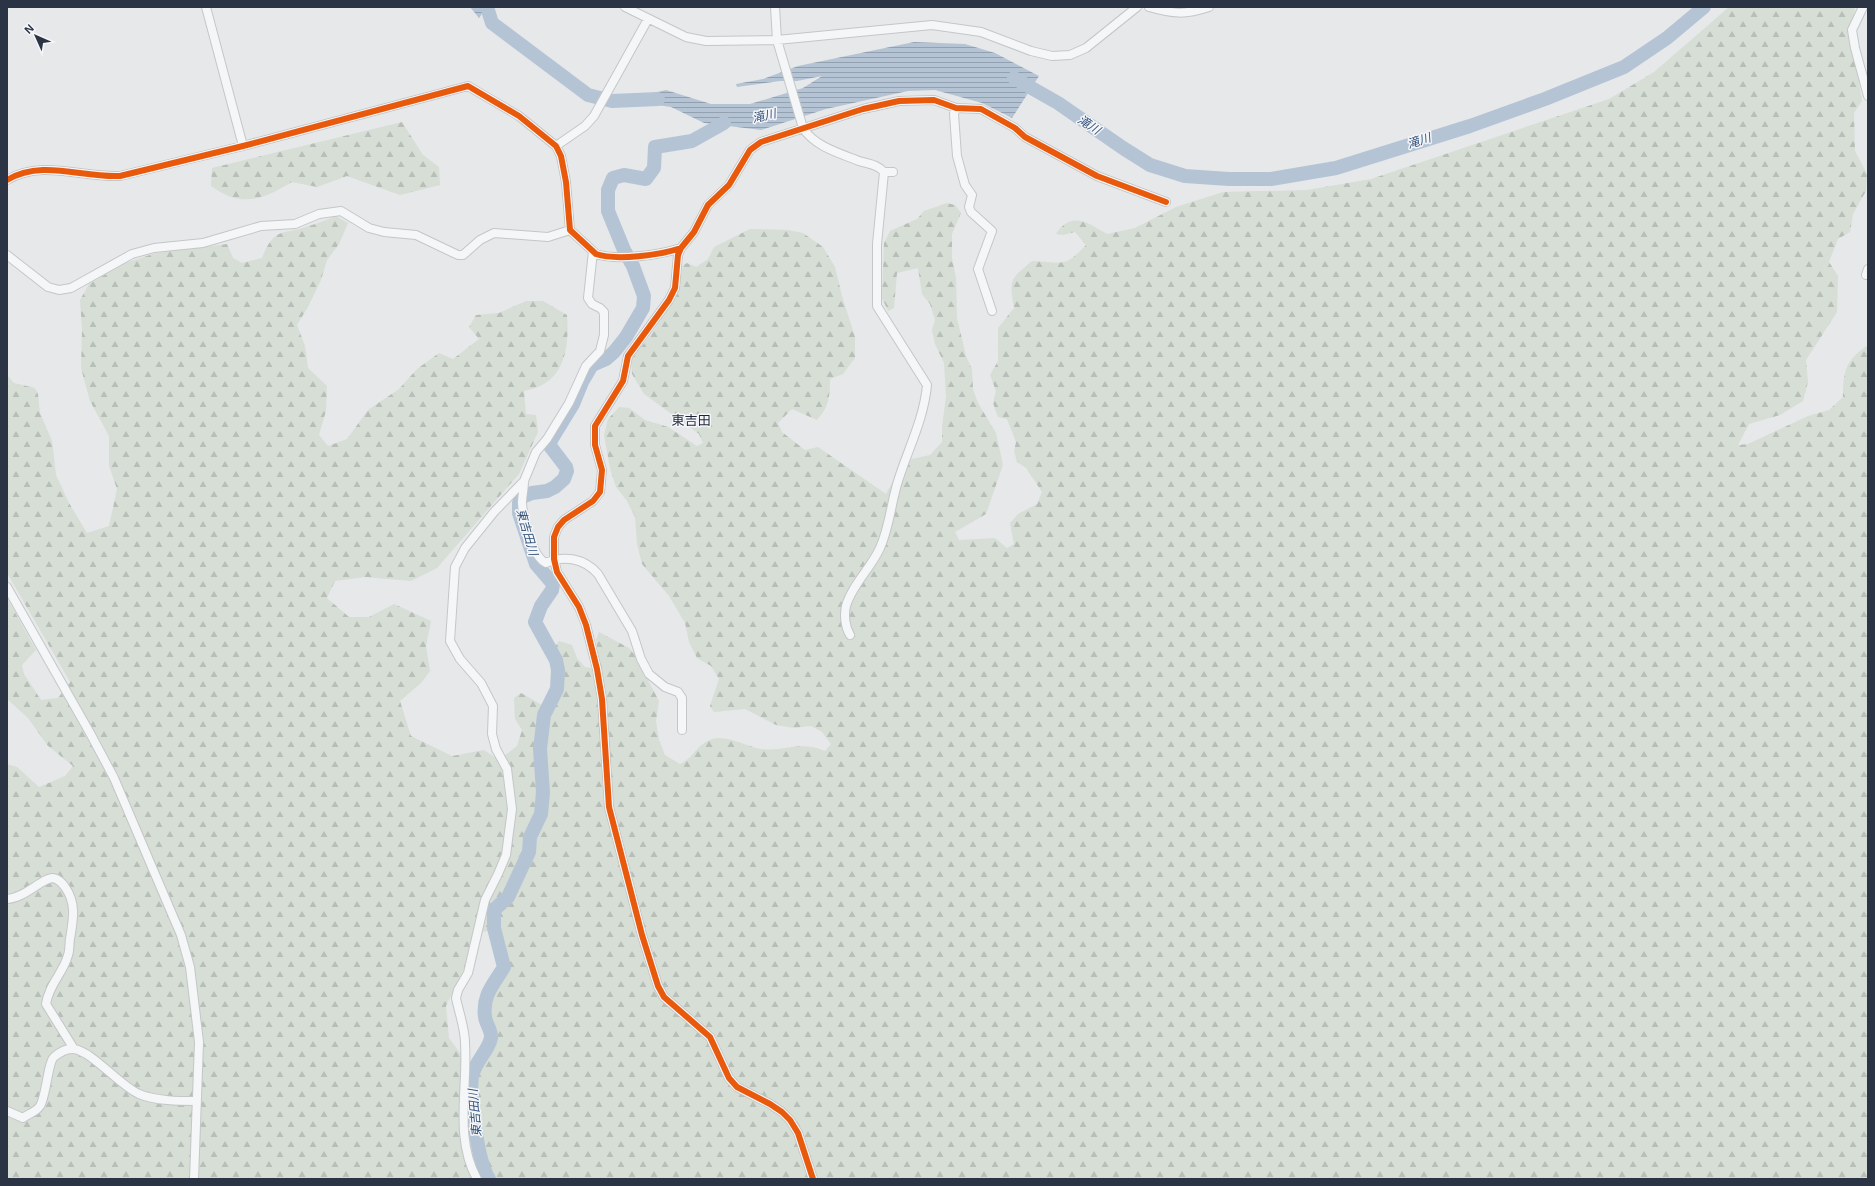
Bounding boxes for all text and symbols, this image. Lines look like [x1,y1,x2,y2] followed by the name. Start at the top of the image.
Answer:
[16,16,56,56] north arrow
[22,22,36,36] text: N
[751,106,779,126] water label: 滝川
[1075,113,1105,138] water label: 滝川
[1405,130,1434,151] water label: 滝川
[671,413,711,428] district label: 東吉田
[514,507,541,559] water label: 東吉田川
[466,1086,484,1138] water label: 東吉田川

